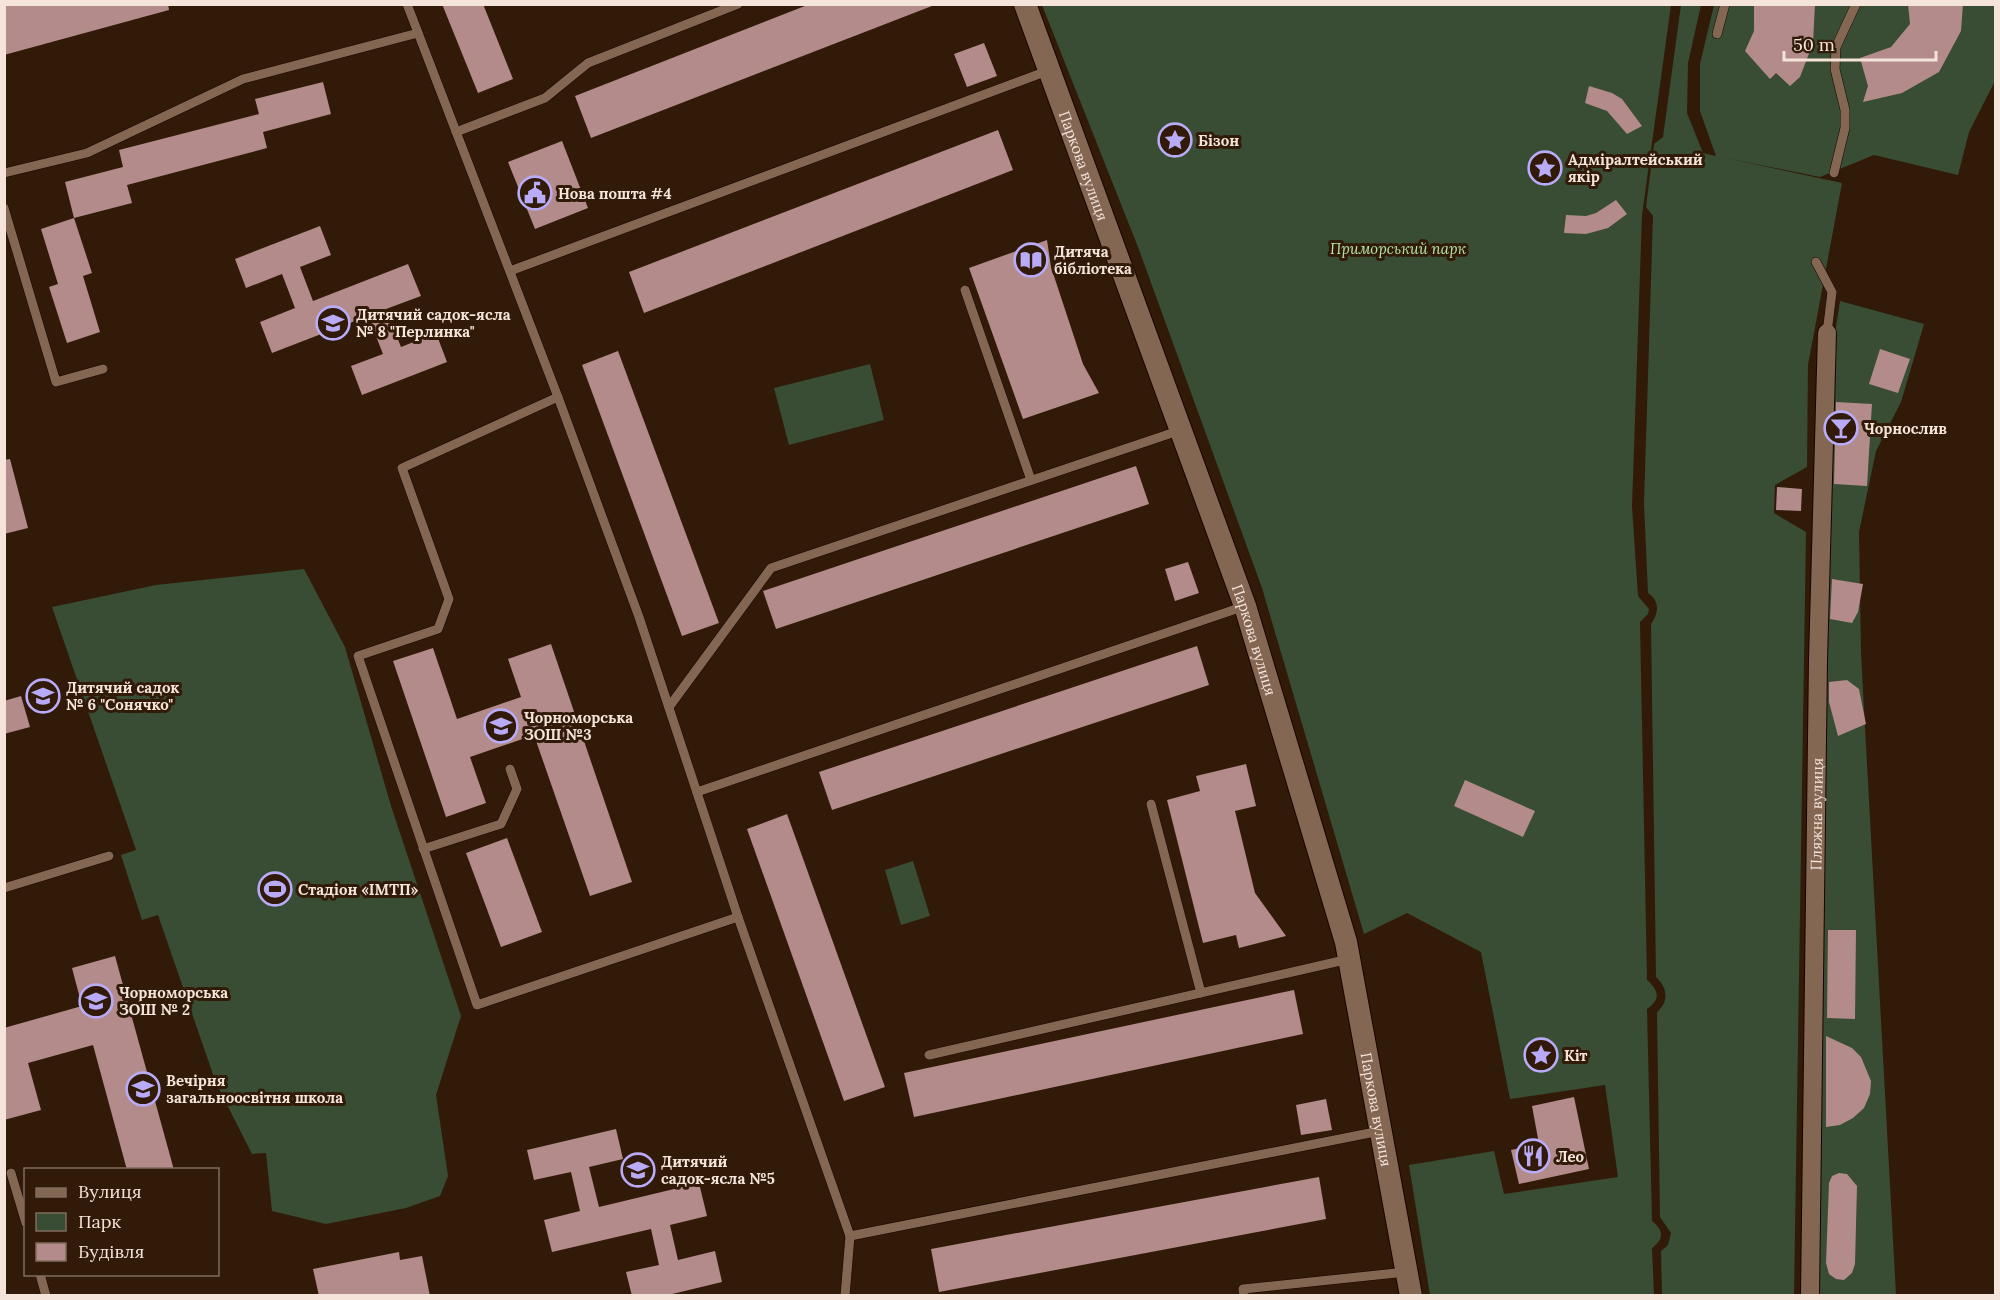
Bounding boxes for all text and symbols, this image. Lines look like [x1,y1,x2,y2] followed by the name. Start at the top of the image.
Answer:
[1784,24,1936,62] scale bar
[1793,33,1835,56] text: 50 m
[1055,108,1113,223] street label: Паркова вулиця
[1157,122,1193,158] place icon: Бізон
[1198,131,1239,150] place label: Бізон
[1527,150,1563,186] place icon: Адміралтейський якір
[1568,150,1703,186] place label: Адміралтейський якір
[517,175,553,211] public building icon: Нова пошта #4
[558,184,672,203] place label: Нова пошта #4
[1330,239,1467,258] park label: Приморський парк
[1013,242,1049,278] library icon: Дитяча бібліотека
[1054,242,1132,278] place label: Дитяча бібліотека
[315,305,351,341] school or university icon: Дитячий садок-ясла № 8 "Перлинка"
[356,305,511,341] place label: Дитячий садок-ясла № 8 "Перлинка"
[1823,410,1859,446] bar icon: Чорнослив
[1864,419,1947,438] place label: Чорнослив
[1228,581,1281,698] street label: Паркова вулиця
[25,678,61,714] school or university icon: Дитячий садок № 6 "Сонячко"
[66,678,180,714] place label: Дитячий садок № 6 "Сонячко"
[483,708,519,744] school or university icon: Чорноморська ЗОШ №3
[524,708,633,744] place label: Чорноморська ЗОШ №3
[1806,758,1826,870] street label: Пляжна вулиця
[257,871,293,907] sports icon: Стадіон «ІМТП»
[298,880,419,899] place label: Стадіон «ІМТП»
[78,983,114,1019] school or university icon: Чорноморська ЗОШ № 2
[119,983,228,1019] place label: Чорноморська ЗОШ № 2
[1523,1037,1559,1073] place icon: Кіт
[1564,1046,1588,1065] place label: Кіт
[1357,1051,1397,1168] street label: Паркова вулиця
[125,1071,161,1107] school or university icon: Вечірня загальноосвітня школа
[166,1071,343,1107] place label: Вечірня загальноосвітня школа
[1515,1138,1551,1174] restaurant icon: Лео
[1556,1147,1584,1166] place label: Лео
[620,1152,656,1188] school or university icon: Дитячий садок-ясла №5
[661,1152,775,1188] place label: Дитячий садок-ясла №5
[24,1168,219,1276] legend
[78,1180,141,1203] text: Вулиця
[78,1210,122,1233] text: Парк
[78,1240,144,1263] text: Будівля

